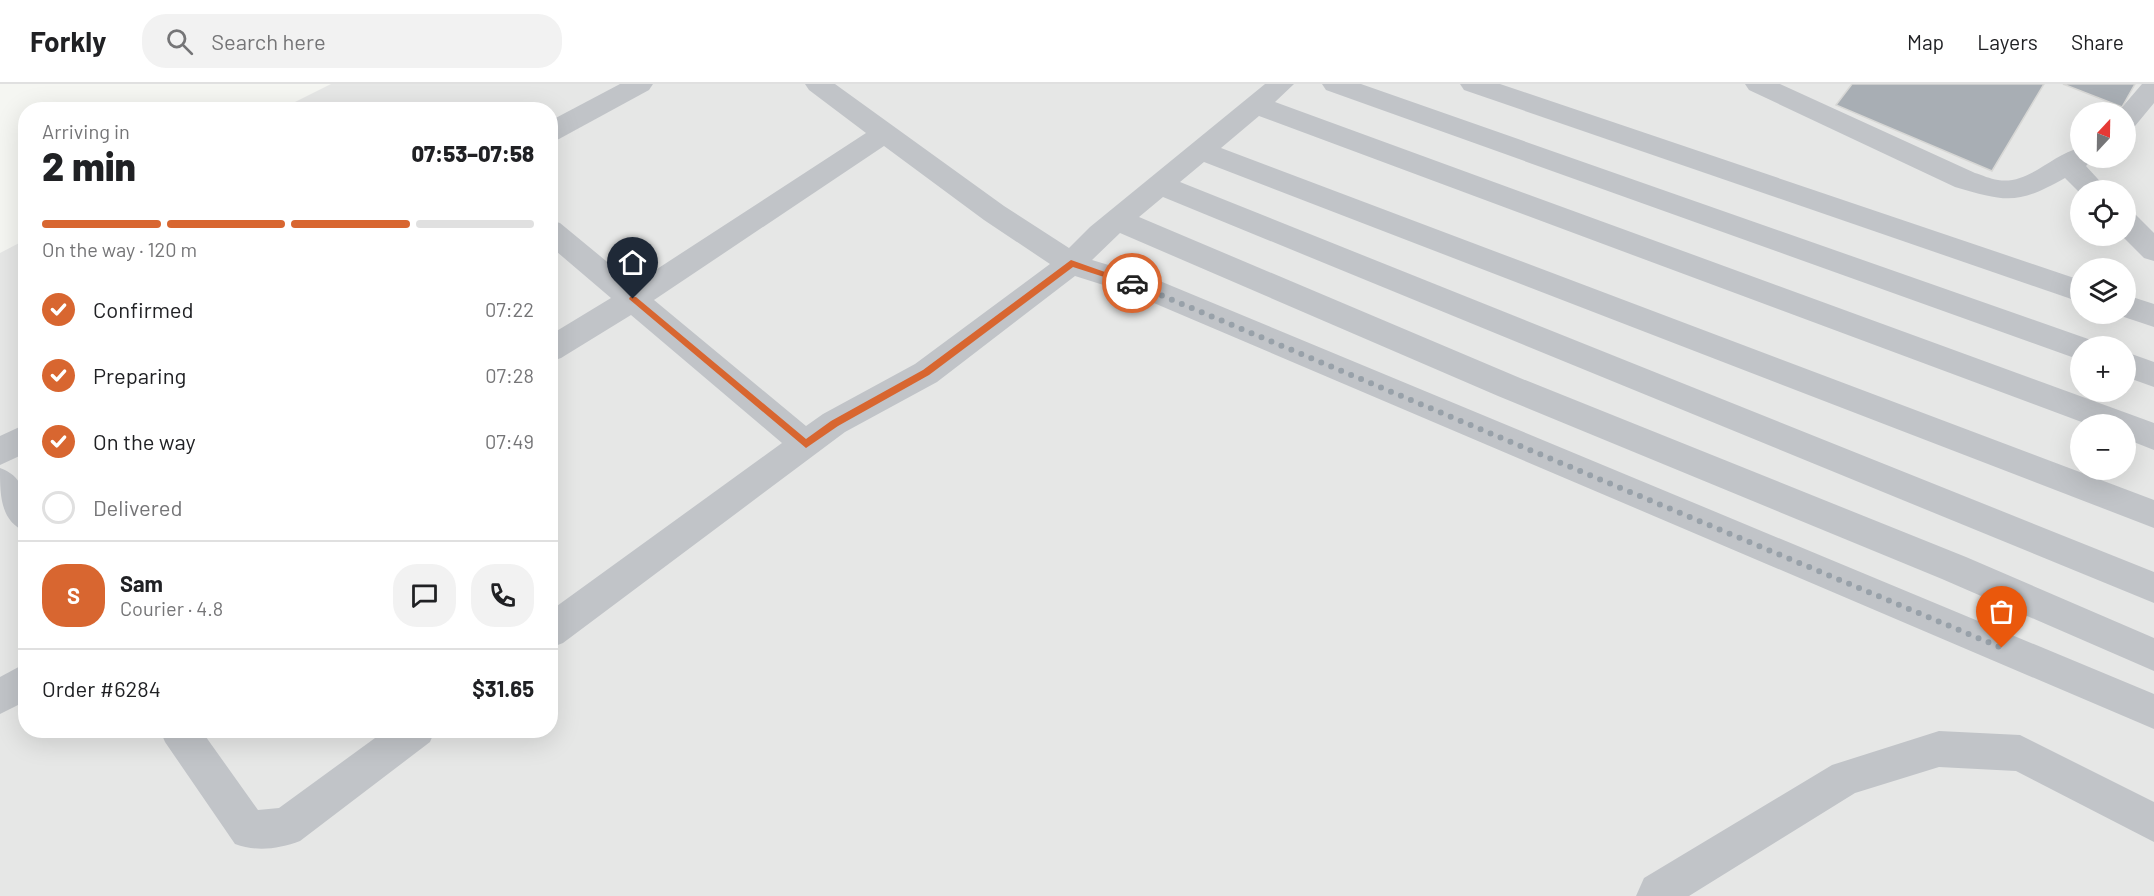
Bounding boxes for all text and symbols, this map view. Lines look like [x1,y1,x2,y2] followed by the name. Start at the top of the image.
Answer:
[142,14,562,68] search box
[30,24,106,58] text: Forkly
[163,25,196,58] icon: search
[211,28,326,54] text: Search here
[1907,29,1944,54] text: Map
[1977,29,2038,54] text: Layers
[2071,29,2124,54] text: Share
[2070,102,2136,168] north arrow
[2070,102,2136,480] map controls
[42,119,130,143] text: Arriving in
[411,140,534,166] text: 07:53–07:58
[42,142,136,189] text: 2 min
[2070,180,2136,246] button: locate
[42,237,197,261] text: On the way · 120 m
[607,237,658,299] pin
[616,246,649,279] icon: home
[1102,253,1162,313] courier
[2070,258,2136,324] button: layers
[1116,267,1149,300] icon: car
[42,293,75,326] icon: check
[93,296,193,322] text: Confirmed
[485,297,534,321] text: 07:22
[2070,336,2136,402] button: +
[42,359,75,392] icon: check
[93,362,186,388] text: Preparing
[485,363,534,387] text: 07:28
[2070,414,2136,480] button: −
[42,425,75,458] icon: check
[93,428,196,454] text: On the way
[485,429,534,453] text: 07:49
[93,494,182,520] text: Delivered
[393,564,456,627] button: chat
[471,564,534,627] button: phone
[120,570,163,596] text: Sam
[67,582,80,608] text: S
[1976,586,2027,648] pin
[1985,595,2018,628] icon: bag
[120,596,223,620] text: Courier · 4.8
[42,675,161,701] text: Order #6284
[472,675,534,701] text: $31.65

